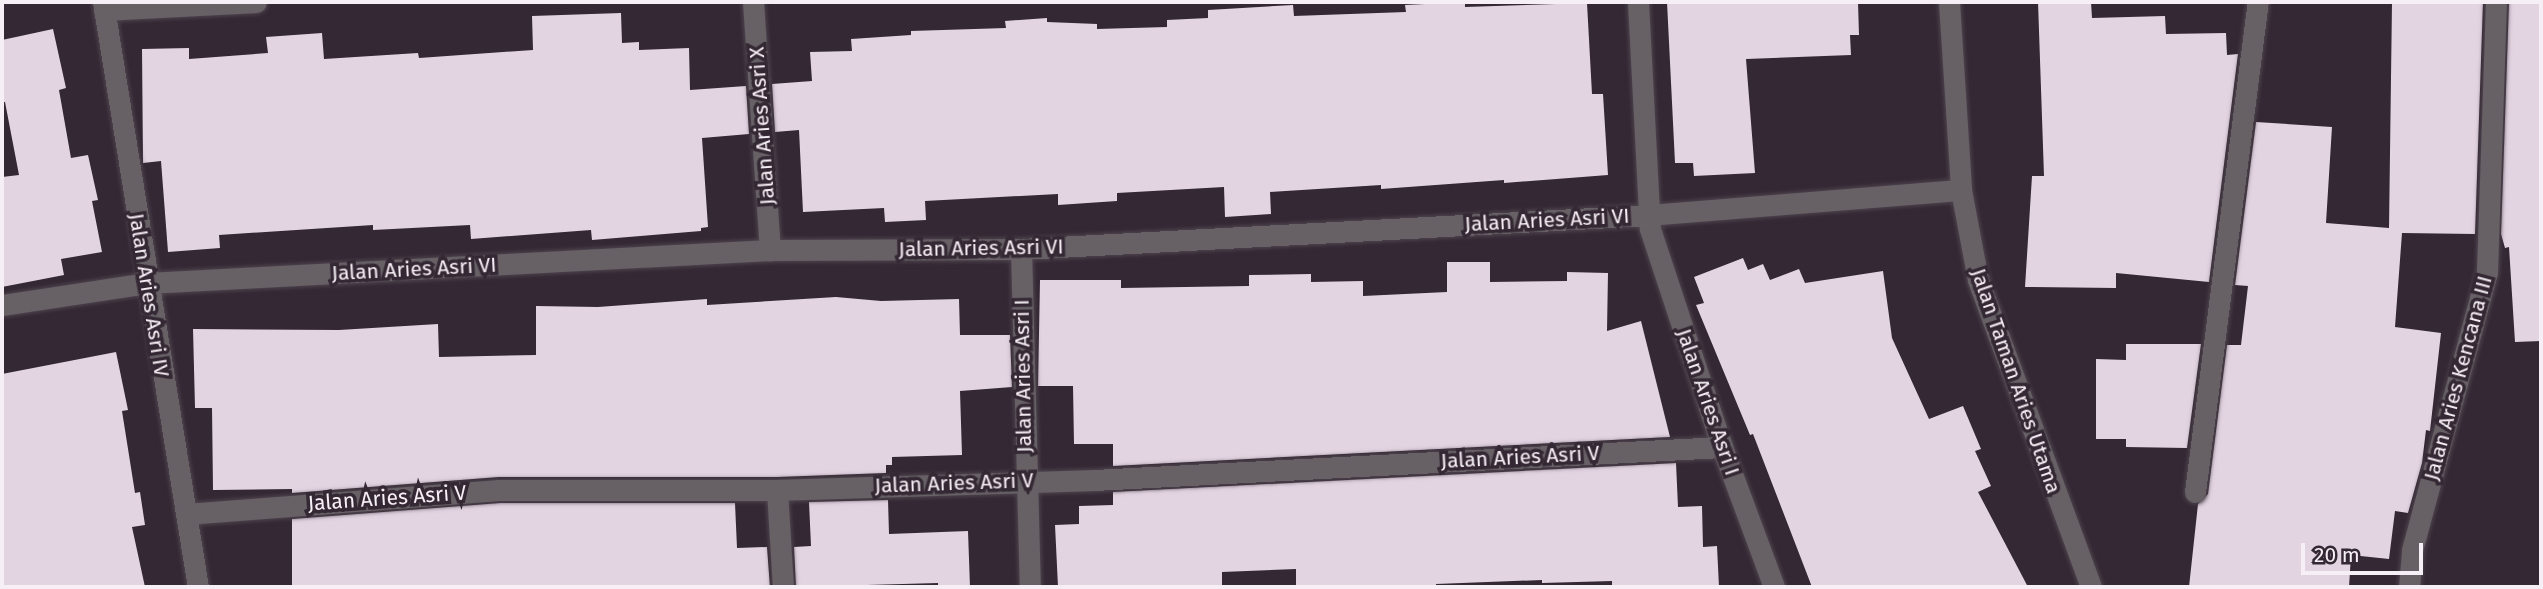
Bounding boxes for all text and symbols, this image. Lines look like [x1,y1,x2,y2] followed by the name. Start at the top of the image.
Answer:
[744,46,780,206] street label: Jalan Aries Asri X
[1464,203,1630,237] street label: Jalan Aries Asri VI
[124,211,174,379] street label: Jalan Aries Asri IV
[898,234,1064,262] street label: Jalan Aries Asri VI
[331,252,497,286] street label: Jalan Aries Asri VI
[1966,265,2066,497] street label: Jalan Taman Aries Utama
[2419,273,2497,483] street label: Jalan Aries Kencana III
[1009,299,1037,453] street label: Jalan Aries Asri I
[1671,325,1745,479] street label: Jalan Aries Asri I
[1440,440,1600,474] street label: Jalan Aries Asri V
[874,468,1034,498] street label: Jalan Aries Asri V
[307,480,467,516] street label: Jalan Aries Asri V
[2305,530,2428,574] scale bar
[2314,542,2360,568] text: 20 m

